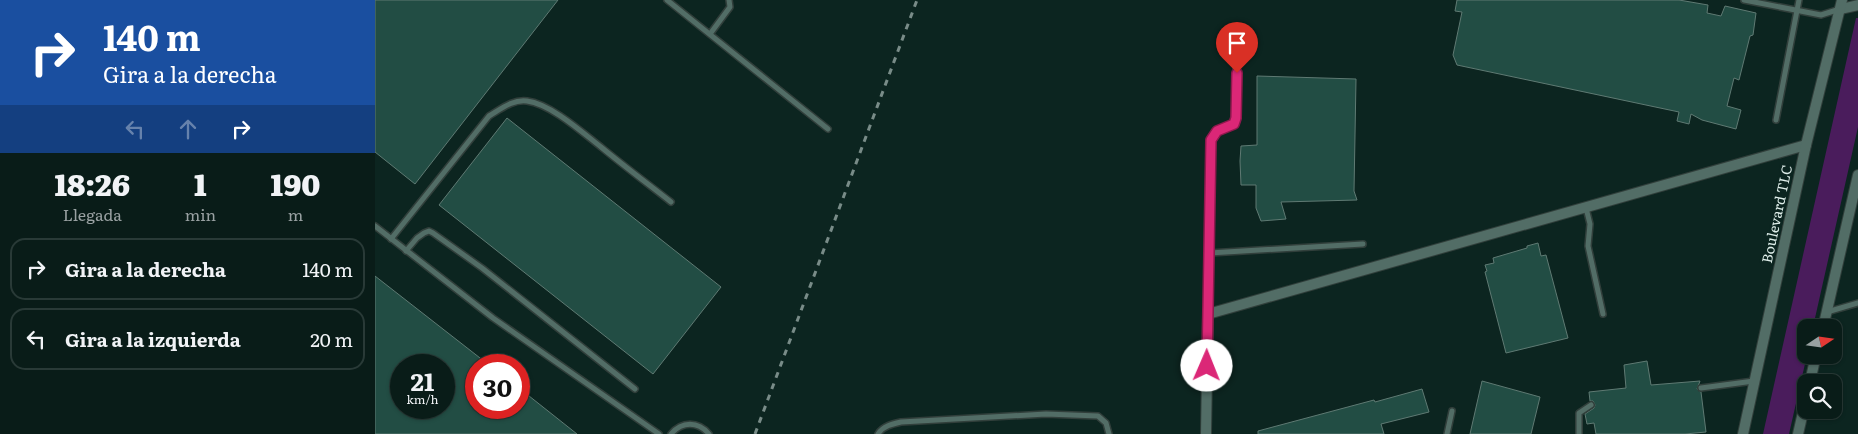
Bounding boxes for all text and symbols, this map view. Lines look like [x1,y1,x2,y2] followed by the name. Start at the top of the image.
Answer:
[103,10,201,62] text: 140 m
[20,20,85,85] icon: right
[1216,22,1258,73] pin
[1223,29,1251,57] icon: arrive
[103,57,277,90] text: Gira a la derecha
[121,115,149,143] icon: left
[174,115,202,143] icon: ahead
[227,115,255,143] icon: right
[55,161,130,205] text: 18:26
[194,161,207,205] text: 1
[271,161,320,205] text: 190
[1756,163,1796,265] street label: Boulevard TLC
[63,202,122,226] text: Llegada
[185,202,216,226] text: min
[288,202,303,226] text: m
[22,255,50,283] icon: right
[65,255,226,283] text: Gira a la derecha
[302,255,353,283] text: 140 m
[1797,319,1843,364] north arrow
[1797,319,1842,419] map controls
[22,325,50,353] icon: left
[65,325,241,353] text: Gira a la izquierda
[310,325,353,353] text: 20 m
[1180,339,1232,391] position arrow
[465,354,530,419] speed limit sign: 30
[411,362,434,399] text: 21
[1797,374,1842,419] button: search
[407,390,438,408] text: km/h

